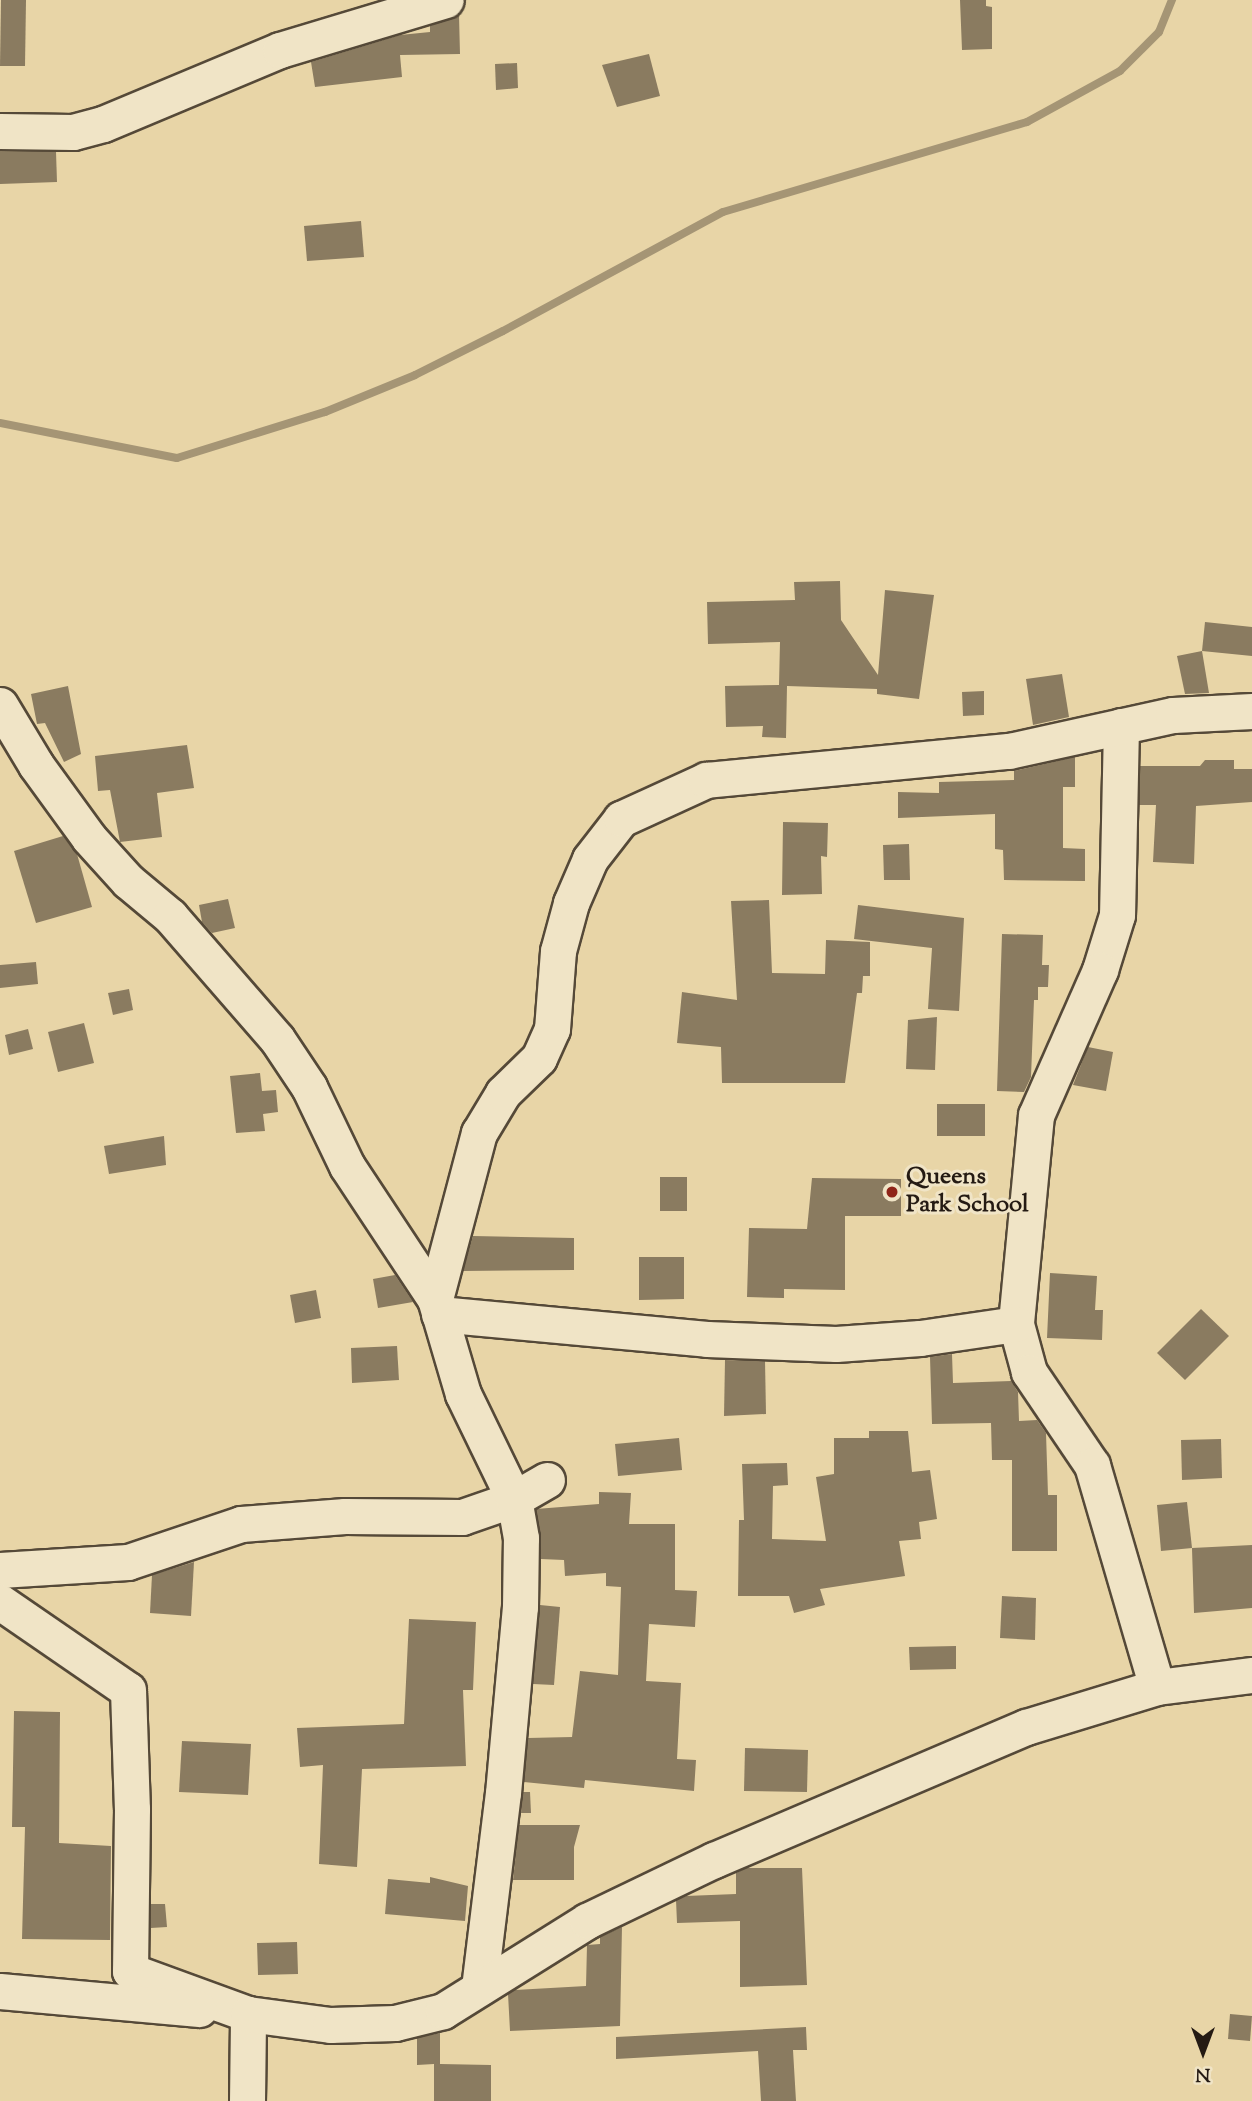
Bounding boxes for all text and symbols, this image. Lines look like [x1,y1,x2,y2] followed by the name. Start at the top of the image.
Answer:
[906,1164,1029,1220] place label: Queens Park School
[884,1184,900,1200] marker: Queens Park School
[1168,2017,1238,2087] north arrow
[1195,2060,1211,2087] text: N

